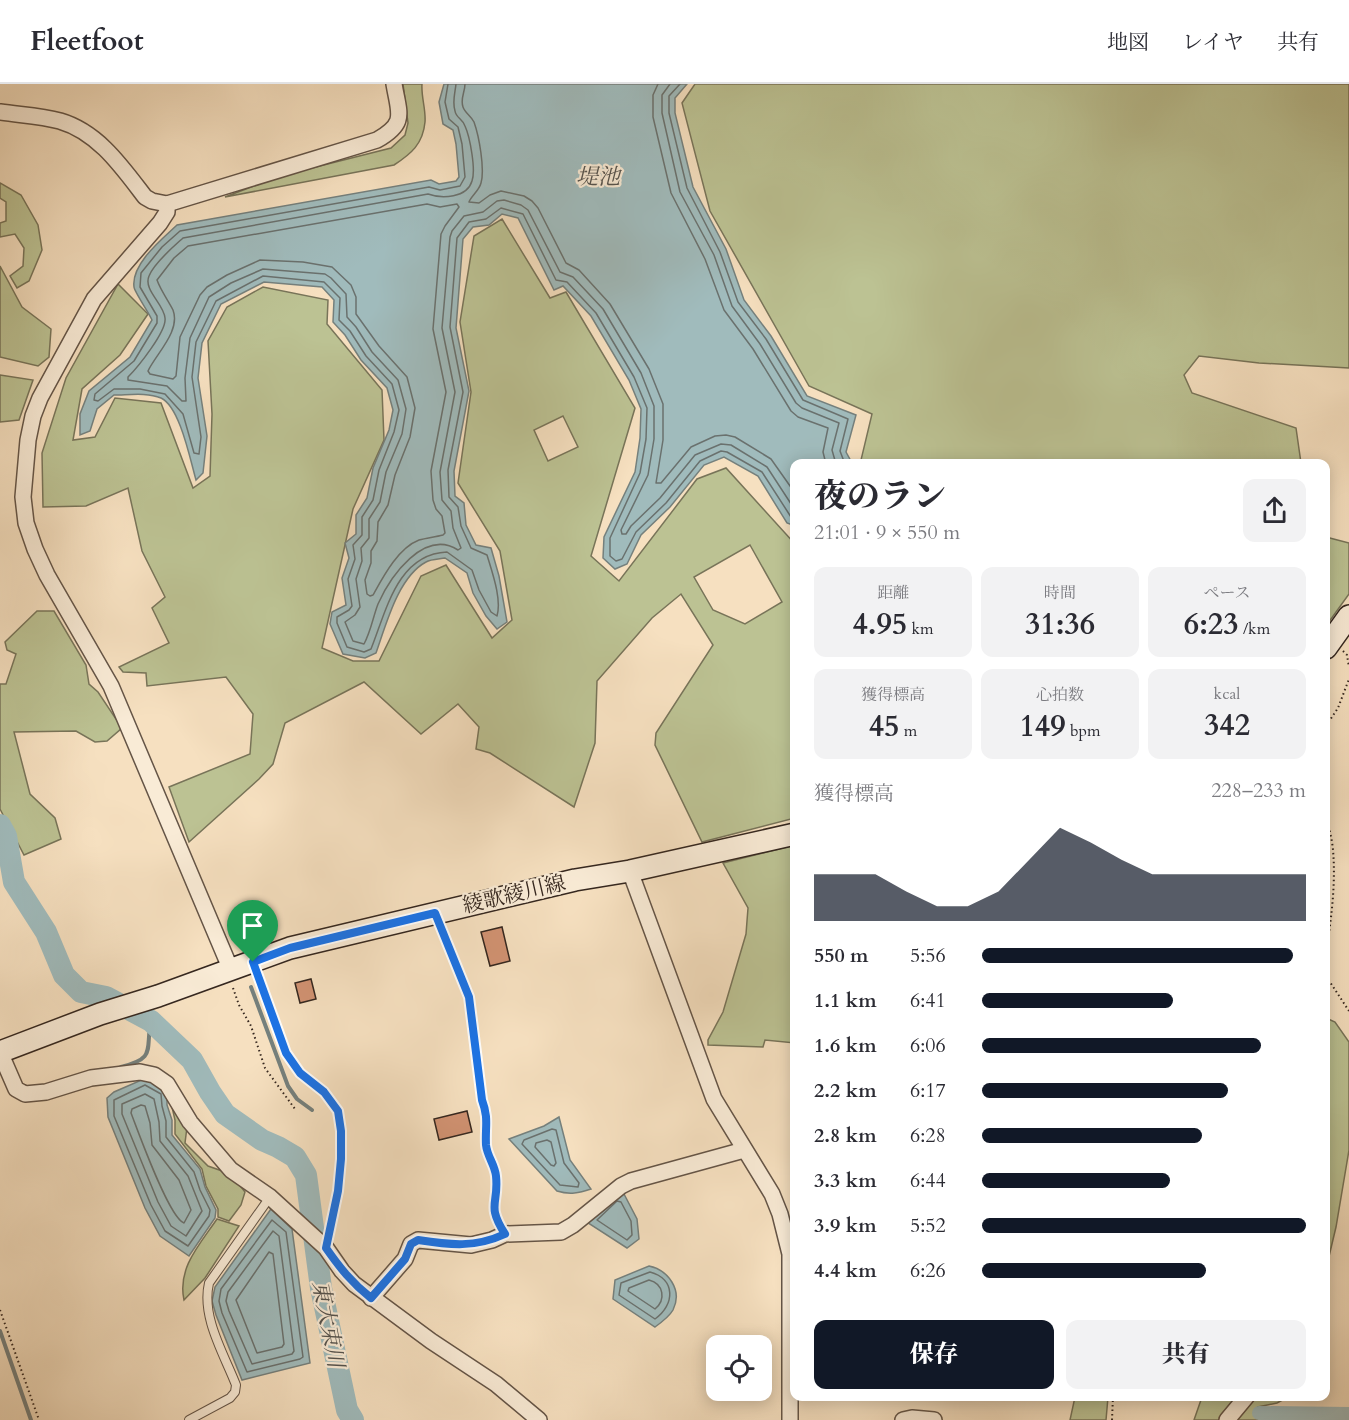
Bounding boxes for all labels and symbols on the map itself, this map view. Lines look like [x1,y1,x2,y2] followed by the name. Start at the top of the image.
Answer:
[576,162,623,192] water label: 堤池
[460,869,569,920] street label: 綾歌綾川線
[227,900,278,962] pin
[305,1278,352,1372] water label: 東大束川

